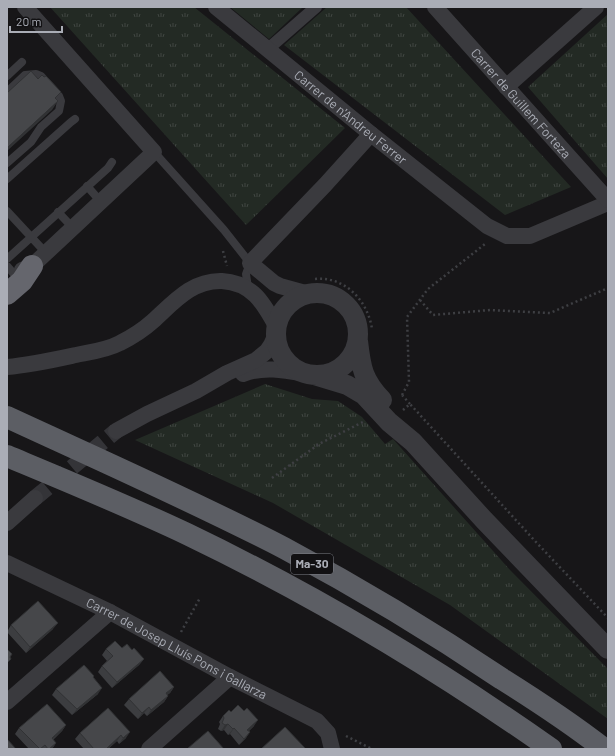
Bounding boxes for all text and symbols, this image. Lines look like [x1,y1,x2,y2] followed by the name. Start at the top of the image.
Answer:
[10,8,62,34] scale bar
[16,14,42,28] text: 20 m
[468,45,575,161] street label: Carrer de Guillem Forteza
[291,67,411,168] street label: Carrer de n'Andreu Ferrer
[291,554,333,574] road number: Ma-30
[84,594,270,702] street label: Carrer de Josep Lluís Pons i Gallarza

